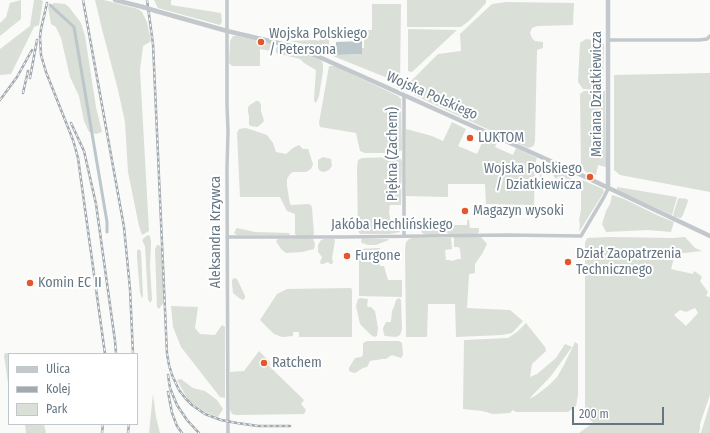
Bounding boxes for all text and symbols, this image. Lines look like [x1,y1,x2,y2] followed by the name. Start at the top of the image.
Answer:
[269,26,367,58] place label: Wojska Polskiego / Petersona
[589,31,605,157] street label: Mariana Dziatkiewicza
[256,37,266,47] marker: Wojska Polskiego / Petersona
[384,68,480,124] street label: Wojska Polskiego
[385,107,401,201] street label: Piękna (Zachem)
[478,130,524,146] place label: LUKTOM
[465,133,475,143] marker: LUKTOM
[484,161,582,194] place label: Wojska Polskiego / Dziatkiewicza
[585,172,595,182] marker: Wojska Polskiego / Dziatkiewicza
[208,176,224,288] street label: Aleksandra Krzywca
[473,203,564,219] place label: Magazyn wysoki
[460,206,470,216] marker: Magazyn wysoki
[331,217,453,233] street label: Jakóba Hechlińskiego
[576,246,681,278] place label: Dział Zaopatrzenia Technicznego
[355,248,401,264] place label: Furgone
[342,251,352,261] marker: Furgone
[563,257,573,267] marker: Dział Zaopatrzenia Technicznego
[38,275,102,291] place label: Komin EC II
[25,278,35,288] marker: Komin EC II
[8,353,138,425] legend
[272,355,322,371] place label: Ratchem
[259,358,269,368] marker: Ratchem
[46,362,70,376] text: Ulica
[46,382,71,396] text: Kolej
[574,399,666,425] scale bar
[46,402,67,416] text: Park
[579,407,609,421] text: 200 m

